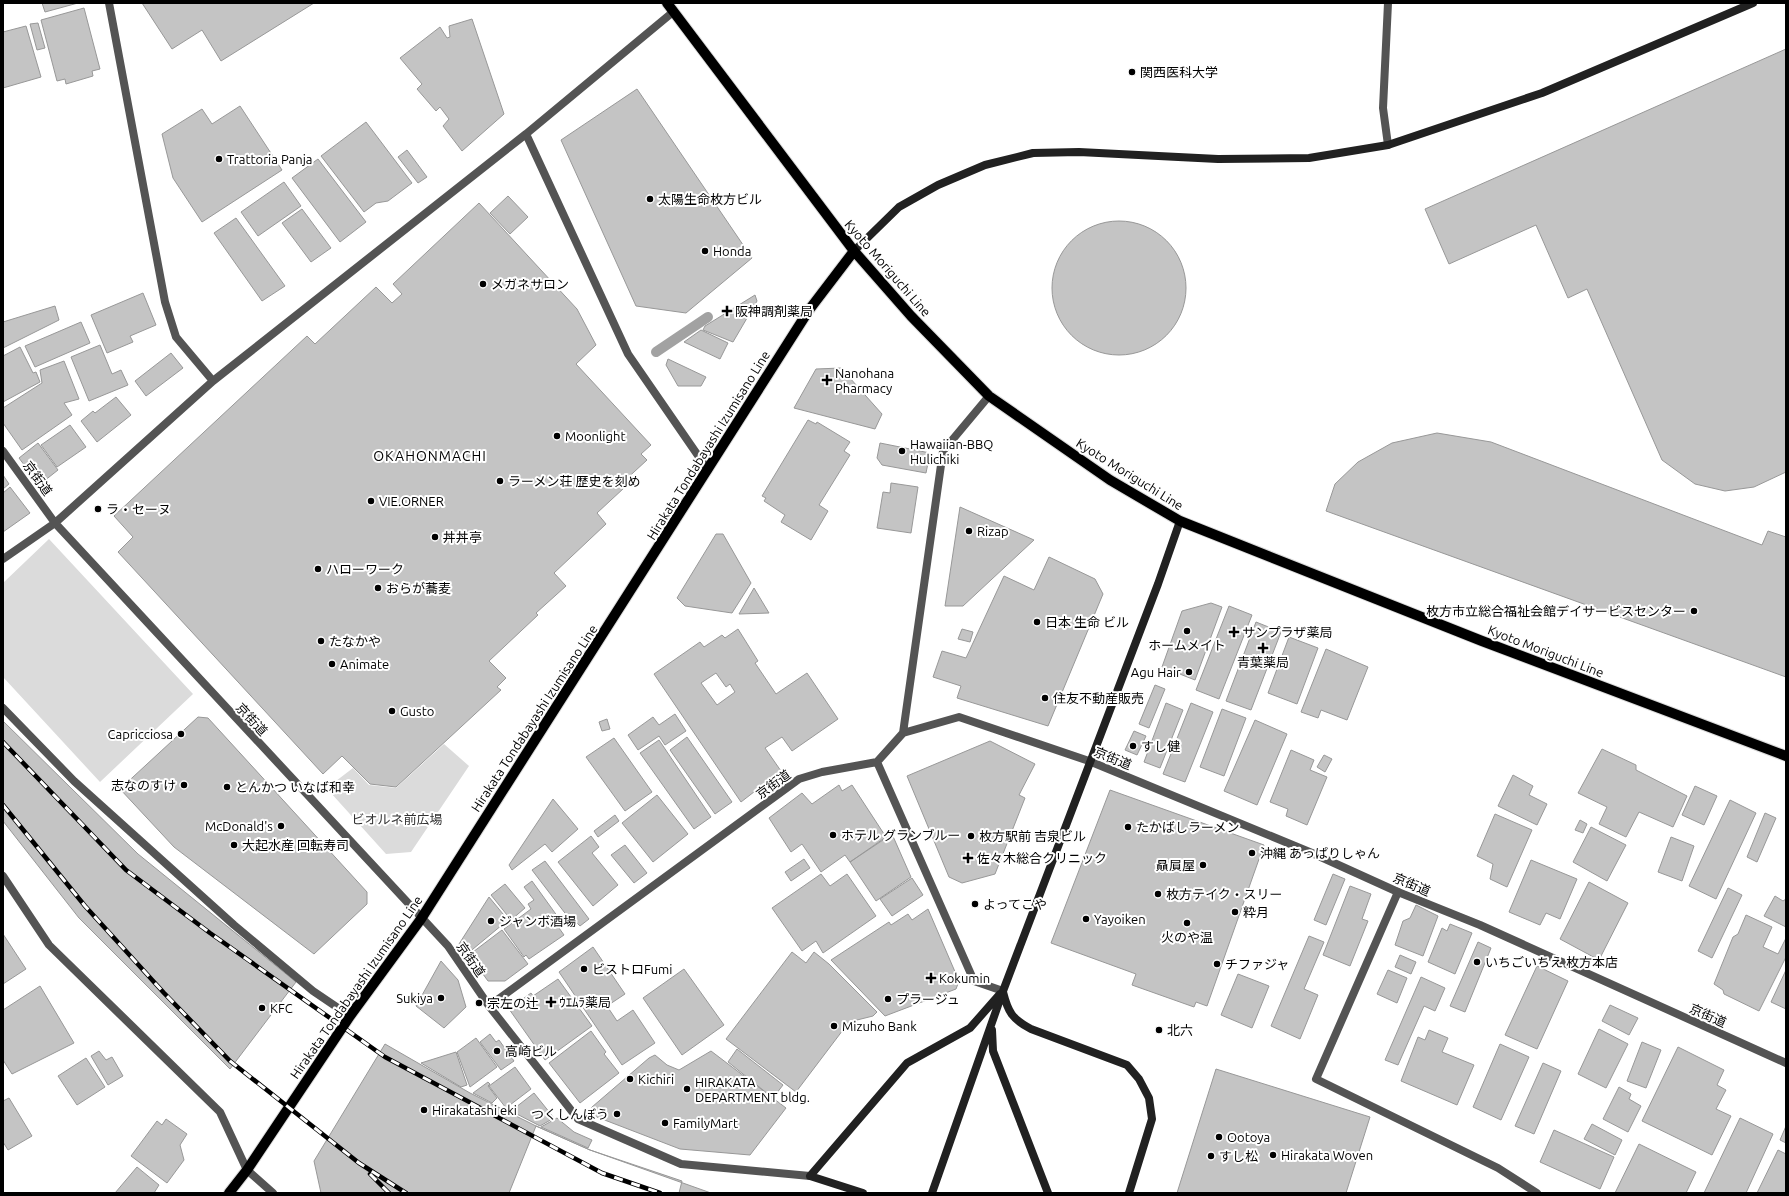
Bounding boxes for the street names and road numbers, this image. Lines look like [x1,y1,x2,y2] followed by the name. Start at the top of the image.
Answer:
[842,217,934,319] street label: Kyoto Moriguchi Line
[644,348,772,542] street label: Hirakata Tondabayashi Izumisano Line
[1074,435,1186,513] street label: Kyoto Moriguchi Line
[21,458,55,498] street label: 京街道
[468,622,600,814] street label: Hirakata Tondabayashi Izumisano Line
[1486,622,1606,680] street label: Kyoto Moriguchi Line
[234,700,270,738] street label: 京街道
[1092,744,1134,772] street label: 京街道
[753,767,793,801] street label: 京街道
[1391,870,1433,898] street label: 京街道
[287,893,425,1081] street label: Hirakata Tondabayashi Izumisano Line
[454,939,488,979] street label: 京街道
[1687,1001,1729,1029] street label: 京街道

